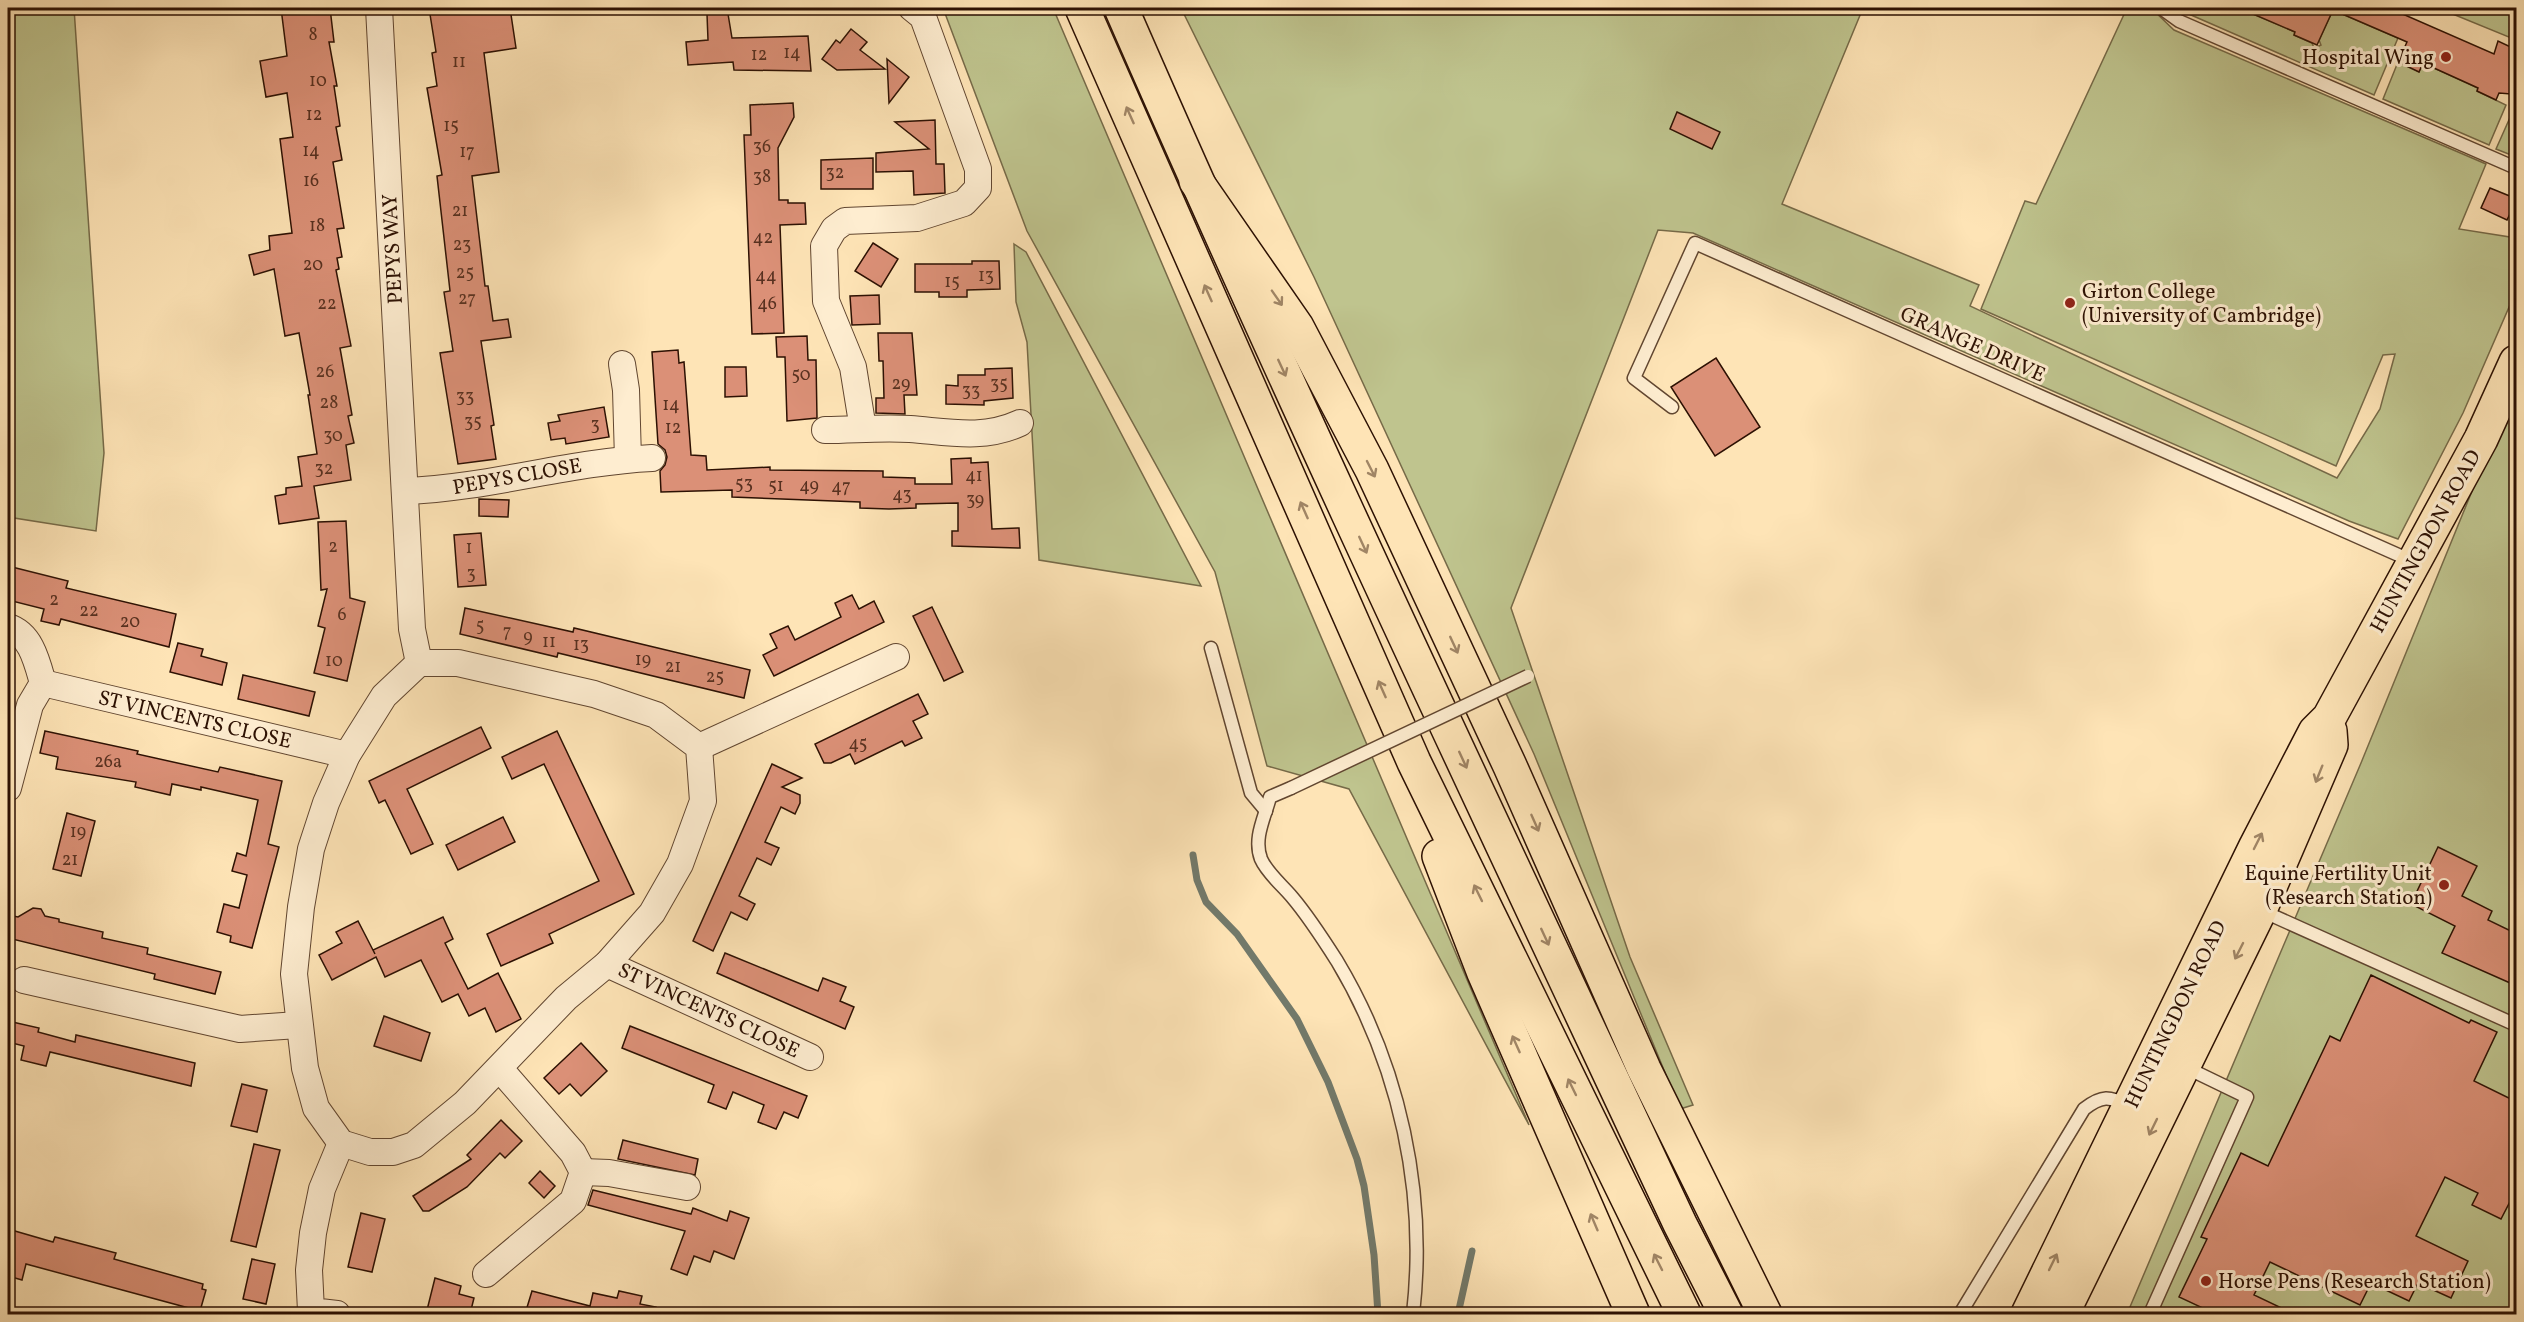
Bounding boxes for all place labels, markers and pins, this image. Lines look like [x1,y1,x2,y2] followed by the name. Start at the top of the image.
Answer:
[2302,44,2434,73] place label: Hospital Wing
[2439,50,2453,64] marker: Hospital Wing
[2082,278,2321,331] place label: Girton College (University of Cambridge)
[2063,296,2077,310] marker: Girton College (University of Cambridge)
[2245,860,2432,913] place label: Equine Fertility Unit (Research Station)
[2437,878,2451,892] marker: Equine Fertility Unit (Research Station)
[2218,1268,2491,1297] place label: Horse Pens (Research Station)
[2199,1274,2213,1288] marker: Horse Pens (Research Station)

